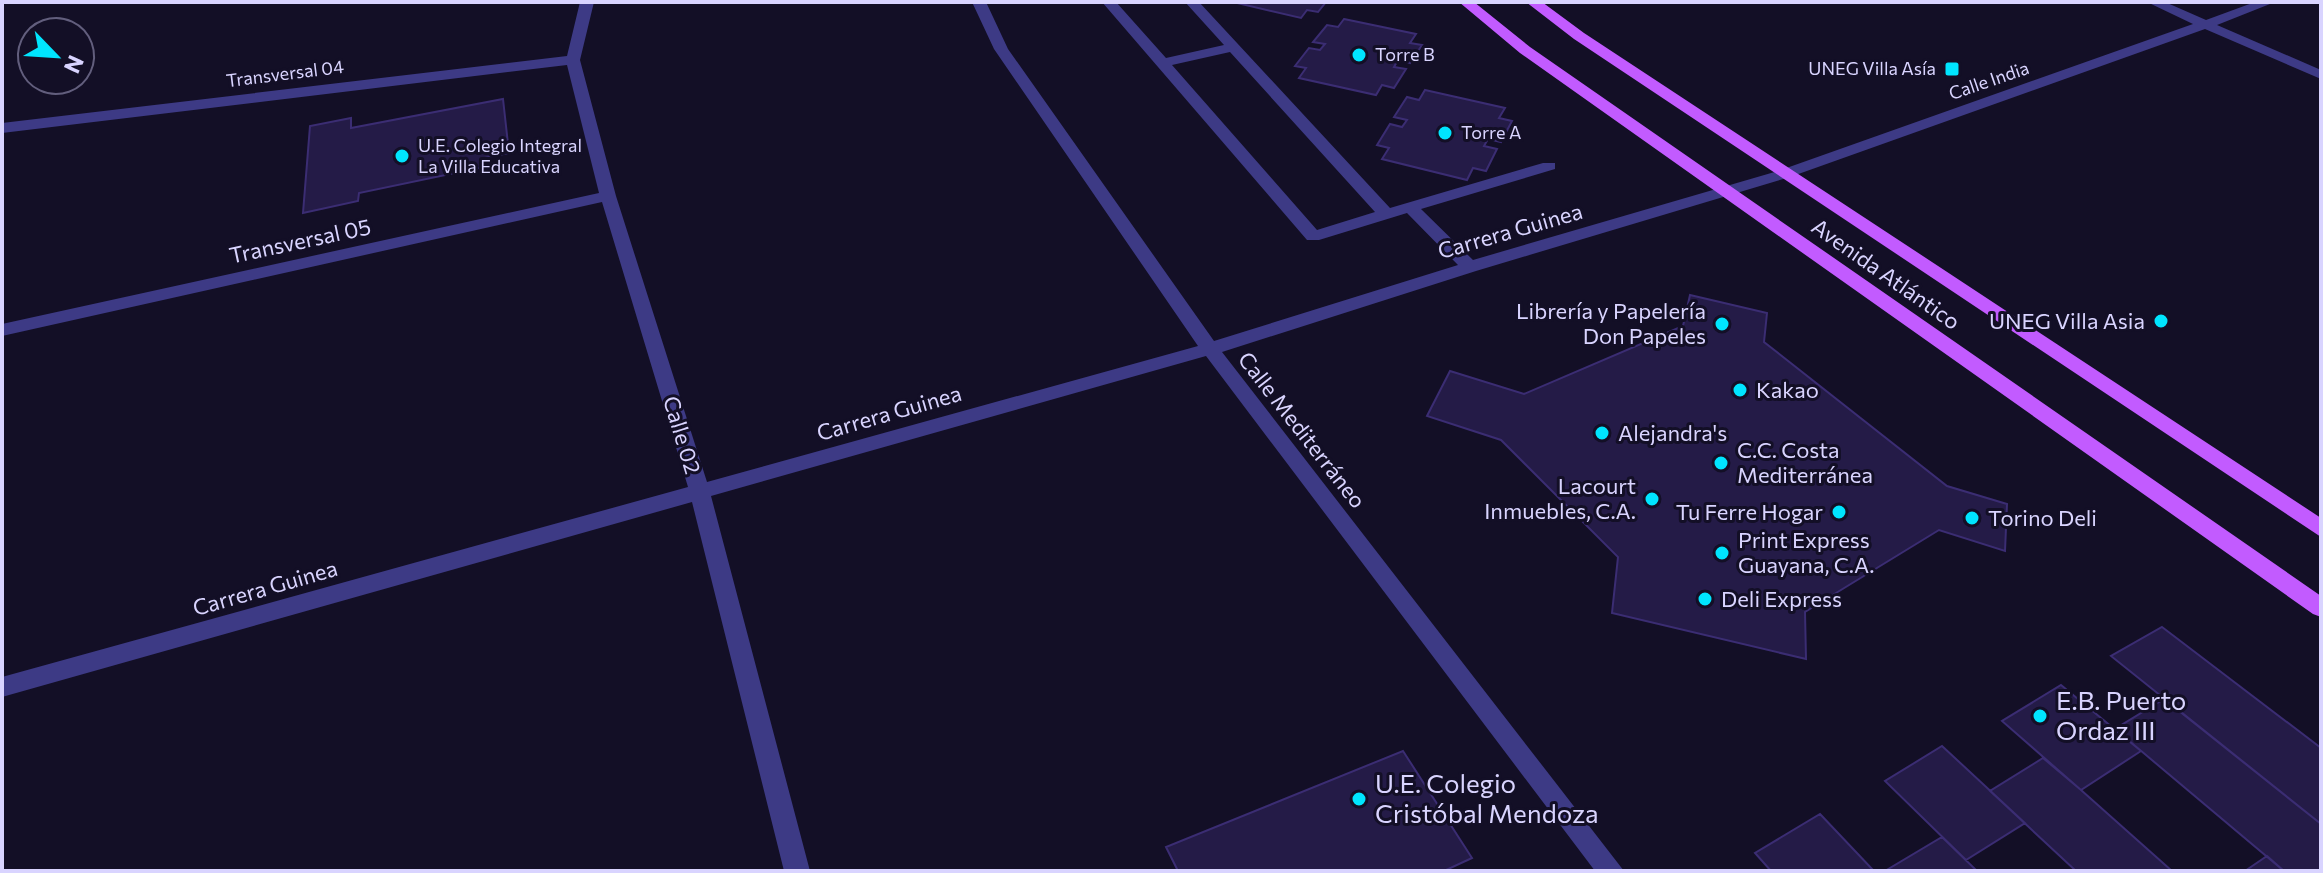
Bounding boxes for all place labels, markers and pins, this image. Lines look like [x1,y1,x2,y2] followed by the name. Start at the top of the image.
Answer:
[1375,43,1435,65] place label: Torre B
[1350,46,1368,64] marker: Torre B
[1808,57,1936,79] place label: UNEG Villa Asía
[1943,60,1961,78] marker: UNEG Villa Asía
[1461,121,1521,143] place label: Torre A
[1436,124,1454,142] marker: Torre A
[418,134,582,177] place label: U.E. Colegio Integral La Villa Educativa
[393,147,411,165] marker: U.E. Colegio Integral La Villa Educativa
[1516,297,1706,349] place label: Librería y Papelería Don Papeles
[1989,307,2145,334] place label: UNEG Villa Asia
[2152,312,2170,330] marker: UNEG Villa Asia
[1713,315,1731,333] marker: Librería y Papelería Don Papeles
[1756,376,1819,403] place label: Kakao
[1731,381,1749,399] marker: Kakao
[1618,419,1727,446] place label: Alejandra's
[1593,424,1611,442] marker: Alejandra's
[1737,436,1873,488] place label: C.C. Costa Mediterránea
[1712,454,1730,472] marker: C.C. Costa Mediterránea
[1484,472,1636,524] place label: Lacourt Inmuebles, C.A.
[1643,490,1661,508] marker: Lacourt Inmuebles, C.A.
[1676,498,1823,525] place label: Tu Ferre Hogar
[1830,503,1848,521] marker: Tu Ferre Hogar
[1988,504,2097,531] place label: Torino Deli
[1963,509,1981,527] marker: Torino Deli
[1738,526,1874,578] place label: Print Express Guayana, C.A.
[1713,544,1731,562] marker: Print Express Guayana, C.A.
[1721,585,1842,612] place label: Deli Express
[1696,590,1714,608] marker: Deli Express
[2056,684,2186,745] place label: E.B. Puerto Ordaz III
[2031,707,2049,725] marker: E.B. Puerto Ordaz III
[1375,767,1599,828] place label: U.E. Colegio Cristóbal Mendoza
[1350,790,1368,808] marker: U.E. Colegio Cristóbal Mendoza

